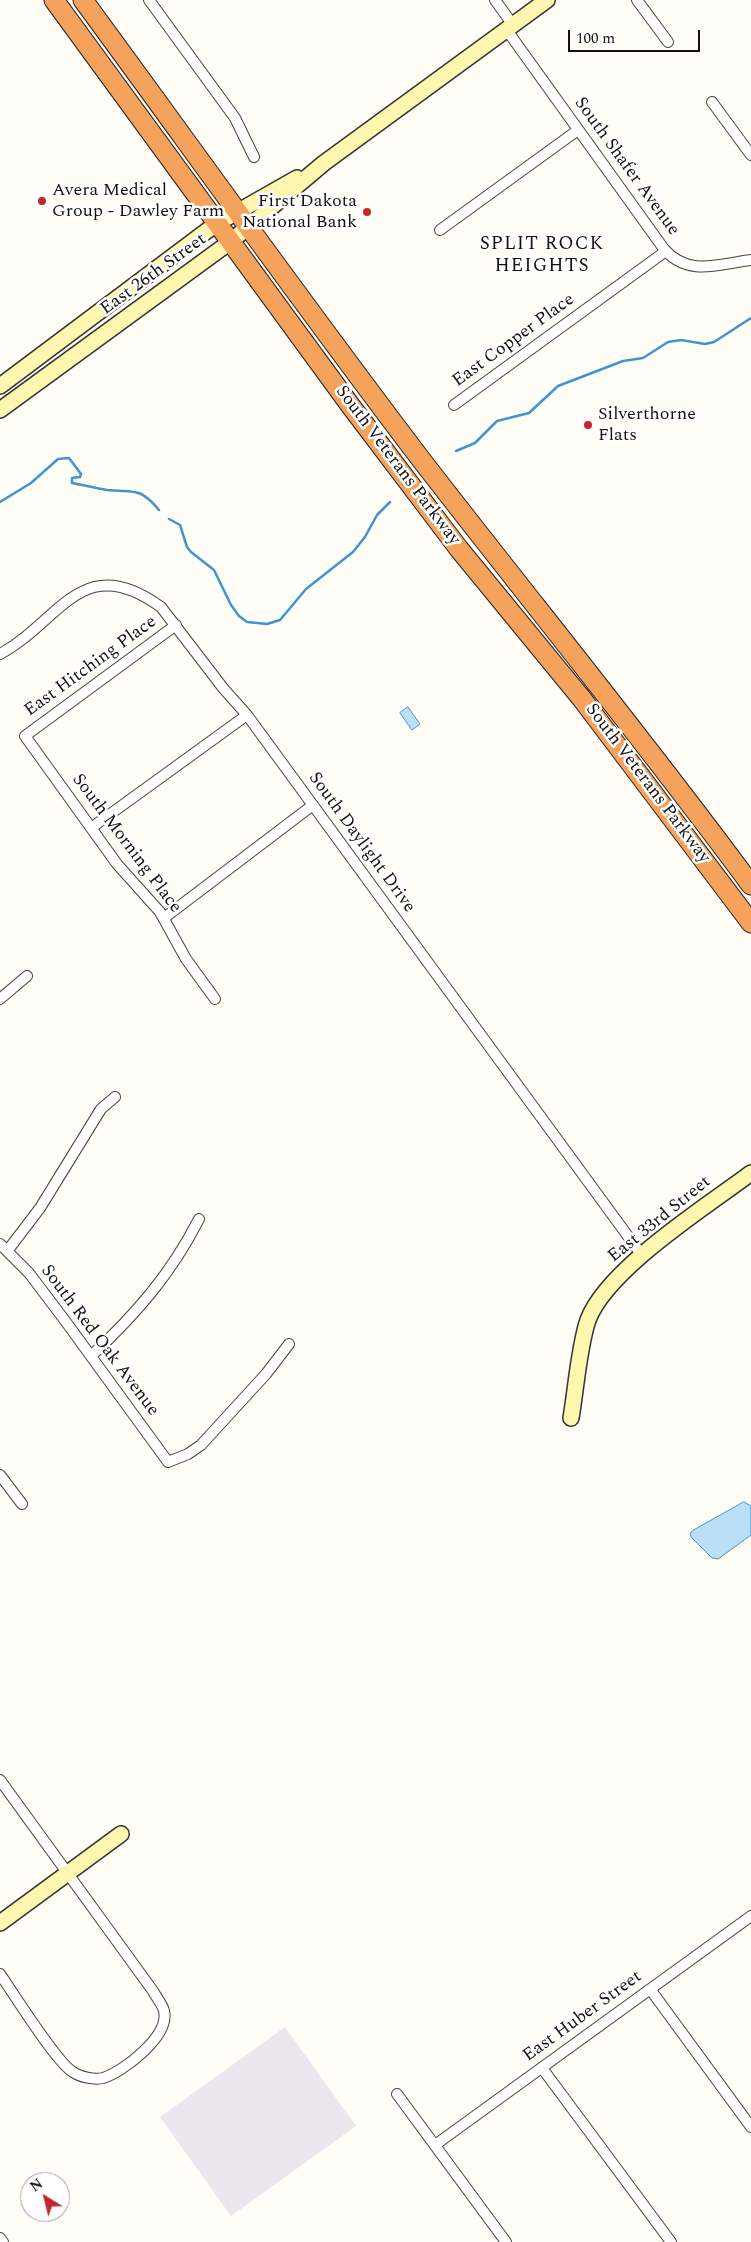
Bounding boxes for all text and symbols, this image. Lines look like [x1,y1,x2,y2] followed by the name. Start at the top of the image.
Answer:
[571,20,704,52] scale bar
[576,27,615,50] text: 100 m
[569,94,683,240] street label: South Shafer Avenue
[52,180,224,222] place label: Avera Medical Group - Dawley Farm
[242,191,357,233] place label: First Dakota National Bank
[36,195,48,207] marker: Avera Medical Group - Dawley Farm
[361,206,373,218] marker: First Dakota National Bank
[97,229,211,321] street label: East 26th Street
[478,234,606,278] district label: SPLIT ROCK HEIGHTS
[449,289,579,393] street label: East Copper Place
[330,382,464,550] street label: South Veterans Parkway
[598,404,696,446] place label: Silverthorne Flats
[582,419,594,431] marker: Silverthorne Flats
[21,612,161,722] street label: East Hitching Place
[580,700,714,868] street label: South Veterans Parkway
[303,769,419,917] street label: South Daylight Drive
[67,770,185,918] street label: South Morning Place
[604,1172,716,1268] street label: East 33rd Street
[35,1261,163,1421] street label: South Red Oak Avenue
[519,1967,647,2067] street label: East Huber Street
[20,2172,70,2222] north arrow
[26,2173,47,2197] text: N

